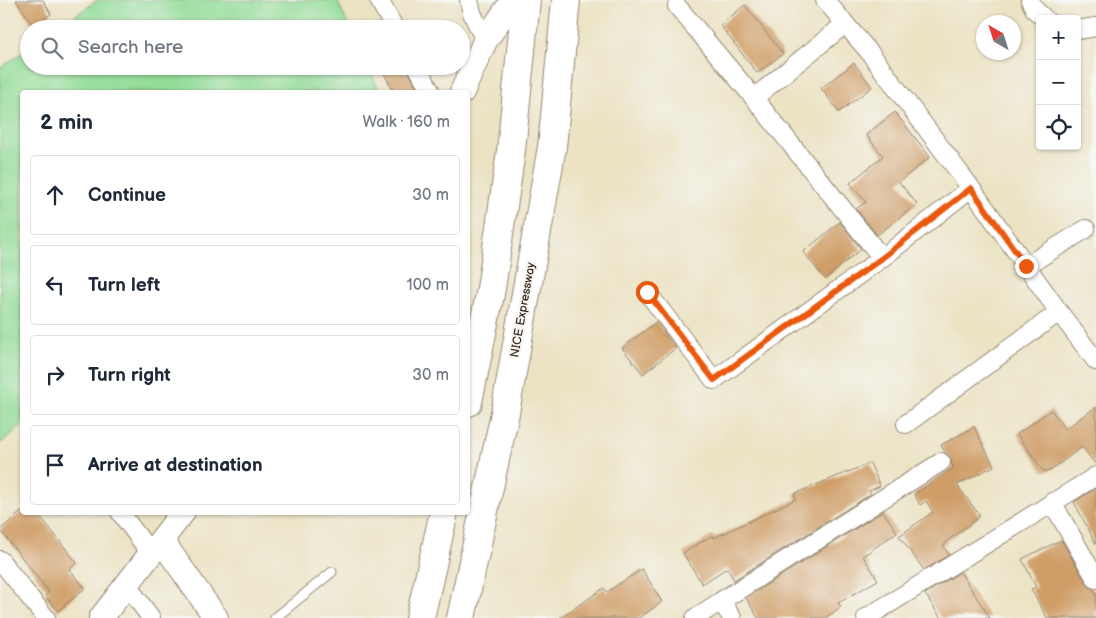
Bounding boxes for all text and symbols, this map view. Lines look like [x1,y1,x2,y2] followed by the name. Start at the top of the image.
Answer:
[976,15,1021,60] north arrow
[1036,15,1081,150] map controls
[1036,15,1081,60] button: +
[20,20,470,75] search box
[38,34,66,62] icon: search
[78,36,183,59] text: Search here
[1036,60,1081,105] button: −
[1036,105,1081,150] button: locate
[40,110,93,135] text: 2 min
[362,113,450,132] text: Walk · 160 m
[41,181,69,209] icon: ahead
[88,184,166,207] text: Continue
[412,186,449,205] text: 30 m
[1015,255,1038,278] route end
[507,261,539,359] street label: NICE Expressway
[41,271,69,299] icon: left
[88,274,160,297] text: Turn left
[406,276,449,295] text: 100 m
[636,281,659,304] route start
[41,361,69,389] icon: right
[88,364,171,387] text: Turn right
[412,366,449,385] text: 30 m
[41,451,69,479] icon: arrive
[88,454,263,477] text: Arrive at destination

